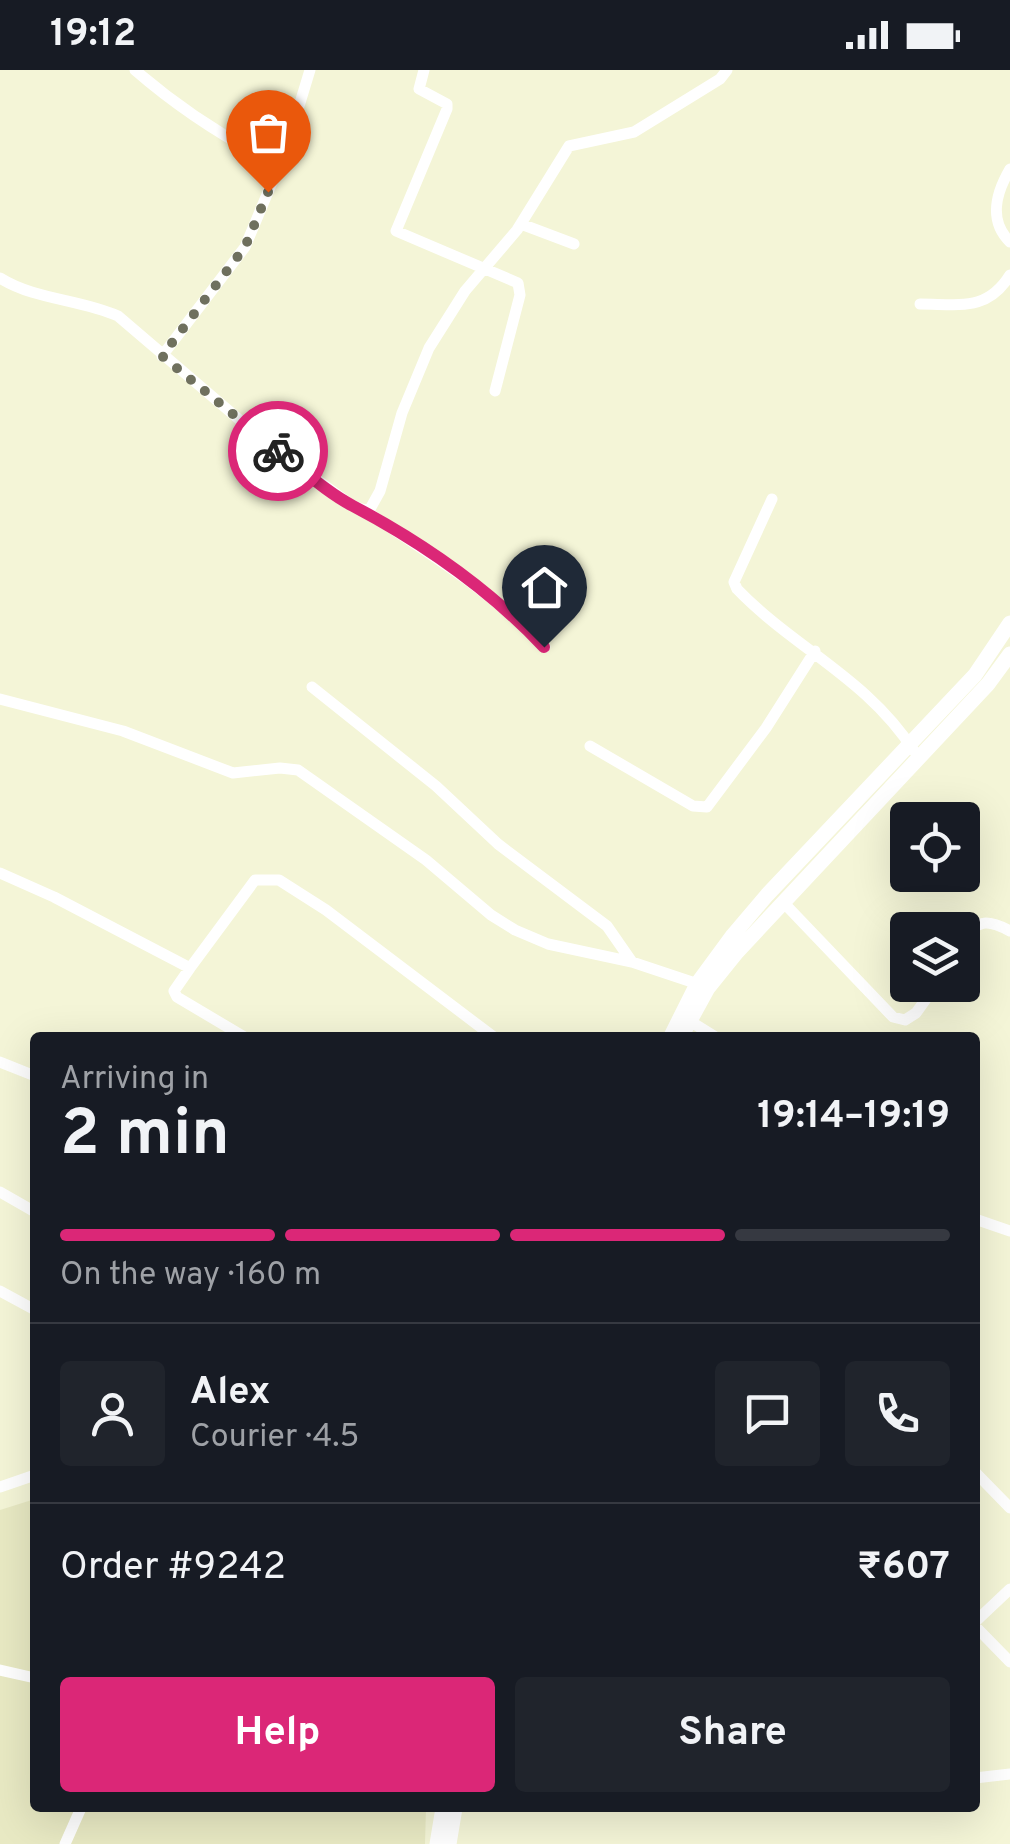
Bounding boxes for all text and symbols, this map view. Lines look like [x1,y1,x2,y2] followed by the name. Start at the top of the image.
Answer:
[50,11,136,60] text: 19:12
[226,90,311,193] pin
[241,105,296,160] icon: bag
[228,401,328,501] courier
[251,424,306,479] icon: bike
[502,545,587,648] pin
[517,560,572,615] icon: home
[890,802,980,1002] map controls
[890,802,980,892] button: locate
[890,912,980,1002] button: layers
[60,1060,209,1100] text: Arriving in
[757,1093,950,1142] text: 19:14–19:19
[60,1096,230,1178] text: 2 min
[60,1256,321,1296] text: On the way · 160 m
[60,1361,165,1466] button: person
[715,1361,820,1466] button: chat
[845,1361,950,1466] button: phone
[190,1369,270,1418] text: Alex
[190,1418,359,1458] text: Courier · 4.5
[60,1544,286,1593] text: Order #9242
[857,1544,950,1593] text: ₹607
[60,1677,495,1792] button: Help
[515,1677,950,1792] button: Share

